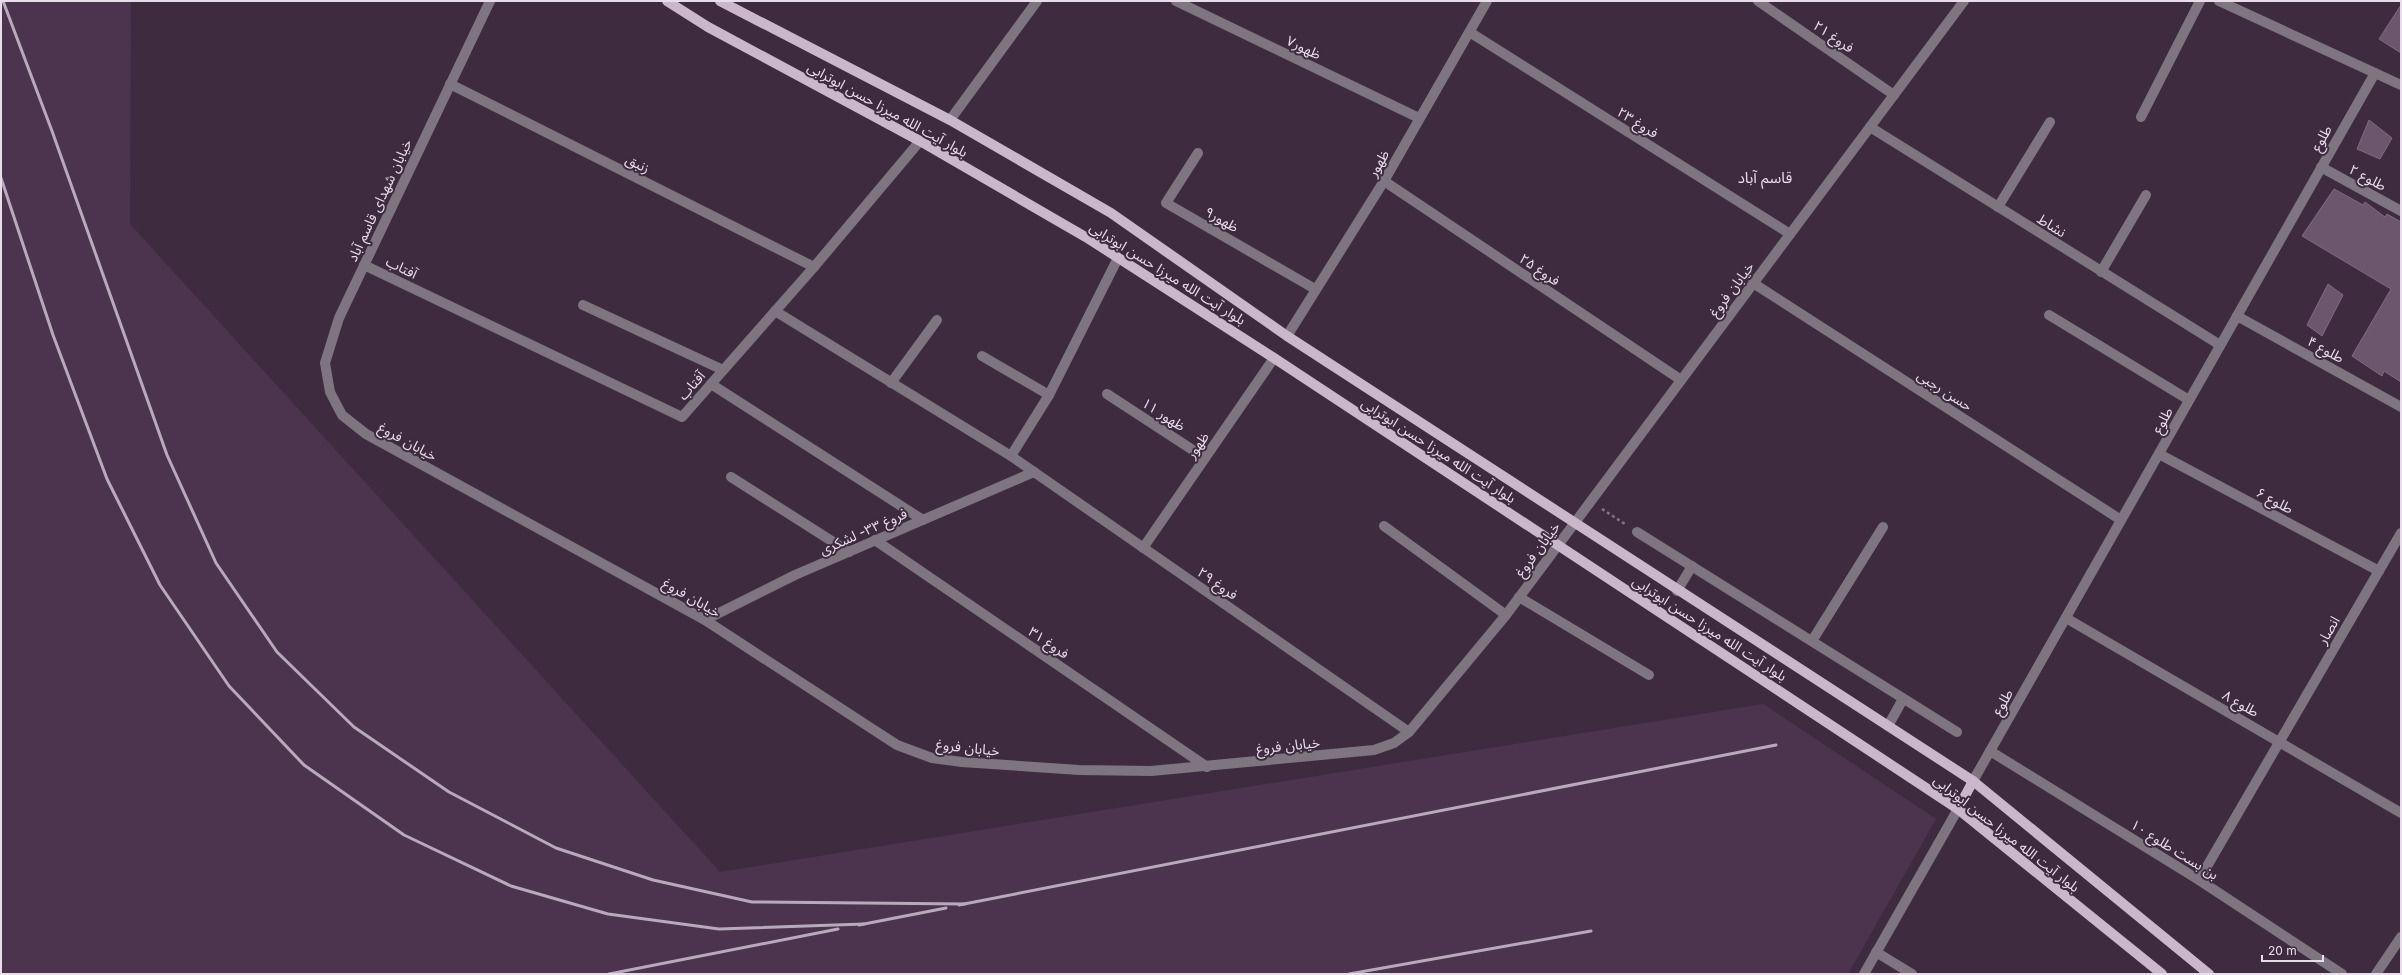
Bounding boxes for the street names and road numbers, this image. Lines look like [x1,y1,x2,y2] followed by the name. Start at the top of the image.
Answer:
[1809,16,1857,58] street label: فروغ ۲۱
[1284,31,1324,64] street label: ظهور۷
[804,58,971,161] street label: بلوار آیت الله میرزا حسن ابوترابی
[1613,103,1662,144] street label: فروغ ۲۳
[2307,122,2338,156] street label: طلوع
[343,136,418,265] street label: خیابان شهدای قاسم آباد
[1363,146,1393,181] street label: ظهور
[622,150,653,178] street label: زنبق
[2345,160,2389,196] street label: طلوع ۲
[1202,203,1242,236] street label: ظهور۹
[2034,210,2070,240] street label: نشاط
[1086,218,1249,329] street label: بلوار آیت الله میرزا حسن ابوترابی
[1515,249,1563,291] street label: فروغ ۲۵
[383,252,421,283] street label: آفتاب
[1705,258,1759,322] street label: خیابان فروغ
[2303,332,2347,369] street label: طلوع ۴
[674,366,709,403] street label: آفتاب
[1914,366,1976,415] street label: حسن رجبی
[1139,394,1189,435] street label: ظهور ۱۱
[1358,394,1520,507] street label: بلوار آیت الله میرزا حسن ابوترابی
[2148,404,2179,438] street label: طلوع
[374,418,440,467] street label: خیابان فروغ
[1181,429,1213,463] street label: ظهور
[2252,483,2296,519] street label: طلوع ۶
[816,504,911,561] street label: فروغ ۳۳- لشکری
[1511,518,1565,582] street label: خیابان فروغ
[1193,563,1241,605] street label: فروغ ۲۹
[1629,572,1791,685] street label: بلوار آیت الله میرزا حسن ابوترابی
[659,574,724,623] street label: خیابان فروغ
[2313,613,2344,648] street label: انصار
[1024,622,1072,664] street label: فروغ ۳۱
[1988,686,2019,720] street label: طلوع
[2218,686,2262,723] street label: طلوع ۸
[1255,733,1321,760] street label: خیابان فروغ
[935,735,1001,762] street label: خیابان فروغ
[1930,771,2084,896] street label: بلوار آیت الله میرزا حسن ابوترابی
[2126,815,2222,885] street label: بن بست طلوع ۱۰

